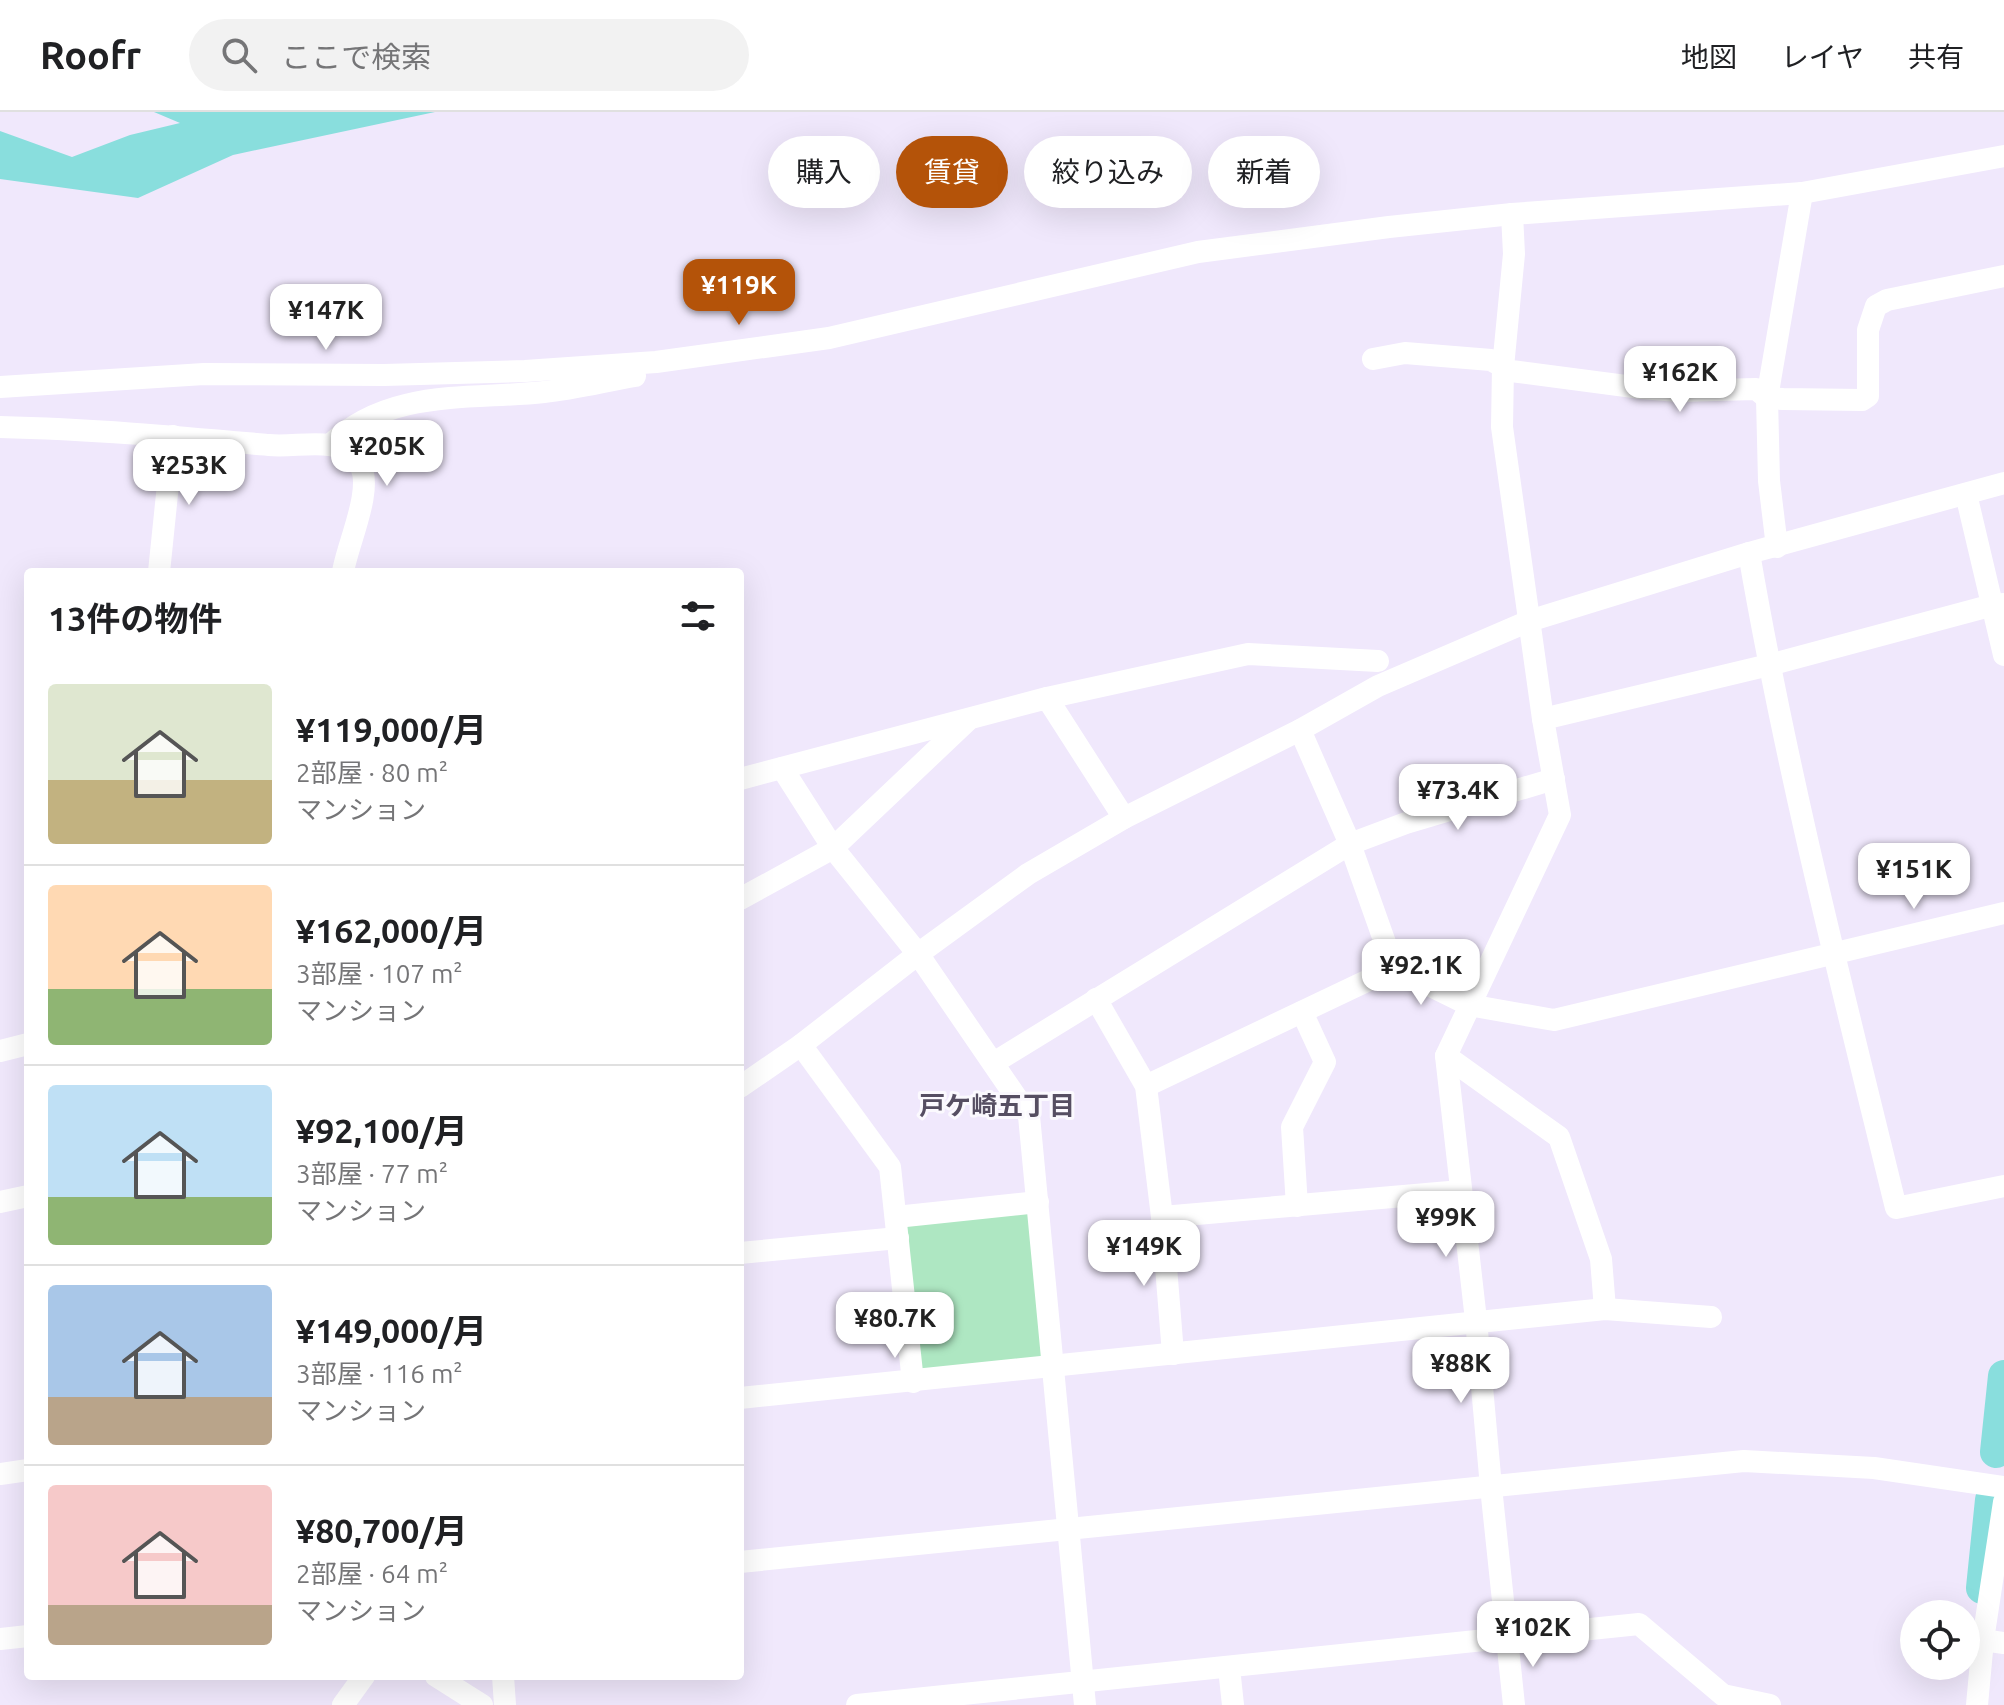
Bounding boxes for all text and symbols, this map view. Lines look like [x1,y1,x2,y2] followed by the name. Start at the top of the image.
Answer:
[189,19,749,91] search box
[217,33,261,77] icon: search
[40,34,141,76] text: Roofr
[281,40,431,74] text: ここで検索
[1681,41,1737,72] text: 地図
[1781,41,1864,72] text: レイヤ
[1908,41,1964,72] text: 共有
[768,136,880,208] chip: 購入
[896,136,1008,208] chip: 賃貸
[1024,136,1192,208] chip: 絞り込み
[1208,136,1320,208] chip: 新着
[683,259,795,327] pin: ¥119K
[701,270,777,299] text: ¥119K
[270,284,382,352] pin: ¥147K
[288,295,364,324] text: ¥147K
[1624,346,1736,414] pin: ¥162K
[1642,357,1718,386] text: ¥162K
[331,420,443,488] pin: ¥205K
[349,431,425,460] text: ¥205K
[133,439,245,507] pin: ¥253K
[151,450,227,479] text: ¥253K
[676,594,720,638] icon: filters
[48,599,222,637] text: 13件の物件
[296,710,487,748] text: ¥119,000/月
[112,716,208,812] icon: home
[296,758,448,787] text: 2部屋 · 80 m²
[1393,764,1523,832] pin: ¥73.4K
[1417,775,1499,804] text: ¥73.4K
[296,795,426,824] text: マンション
[1858,843,1970,911] pin: ¥151K
[1876,854,1952,883] text: ¥151K
[296,911,487,949] text: ¥162,000/月
[112,917,208,1013] icon: home
[1356,939,1486,1007] pin: ¥92.1K
[1380,950,1462,979] text: ¥92.1K
[296,959,463,988] text: 3部屋 · 107 m²
[296,996,426,1025] text: マンション
[919,1091,1075,1120] district label: 戸ケ崎五丁目
[296,1111,468,1149] text: ¥92,100/月
[112,1117,208,1213] icon: home
[296,1159,448,1188] text: 3部屋 · 77 m²
[1399,1191,1493,1259] pin: ¥99K
[296,1196,426,1225] text: マンション
[1415,1202,1477,1231] text: ¥99K
[1088,1220,1200,1288] pin: ¥149K
[1106,1231,1182,1260] text: ¥149K
[830,1292,960,1360] pin: ¥80.7K
[854,1303,936,1332] text: ¥80.7K
[296,1311,487,1349] text: ¥149,000/月
[112,1317,208,1413] icon: home
[1414,1337,1508,1405] pin: ¥88K
[1430,1348,1492,1377] text: ¥88K
[296,1359,463,1388] text: 3部屋 · 116 m²
[296,1396,426,1425] text: マンション
[296,1511,468,1549] text: ¥80,700/月
[112,1517,208,1613] icon: home
[296,1559,448,1588] text: 2部屋 · 64 m²
[296,1596,426,1625] text: マンション
[1900,1600,1980,1680] map controls
[1900,1600,1980,1680] button: locate
[1477,1601,1589,1669] pin: ¥102K
[1495,1612,1571,1641] text: ¥102K

